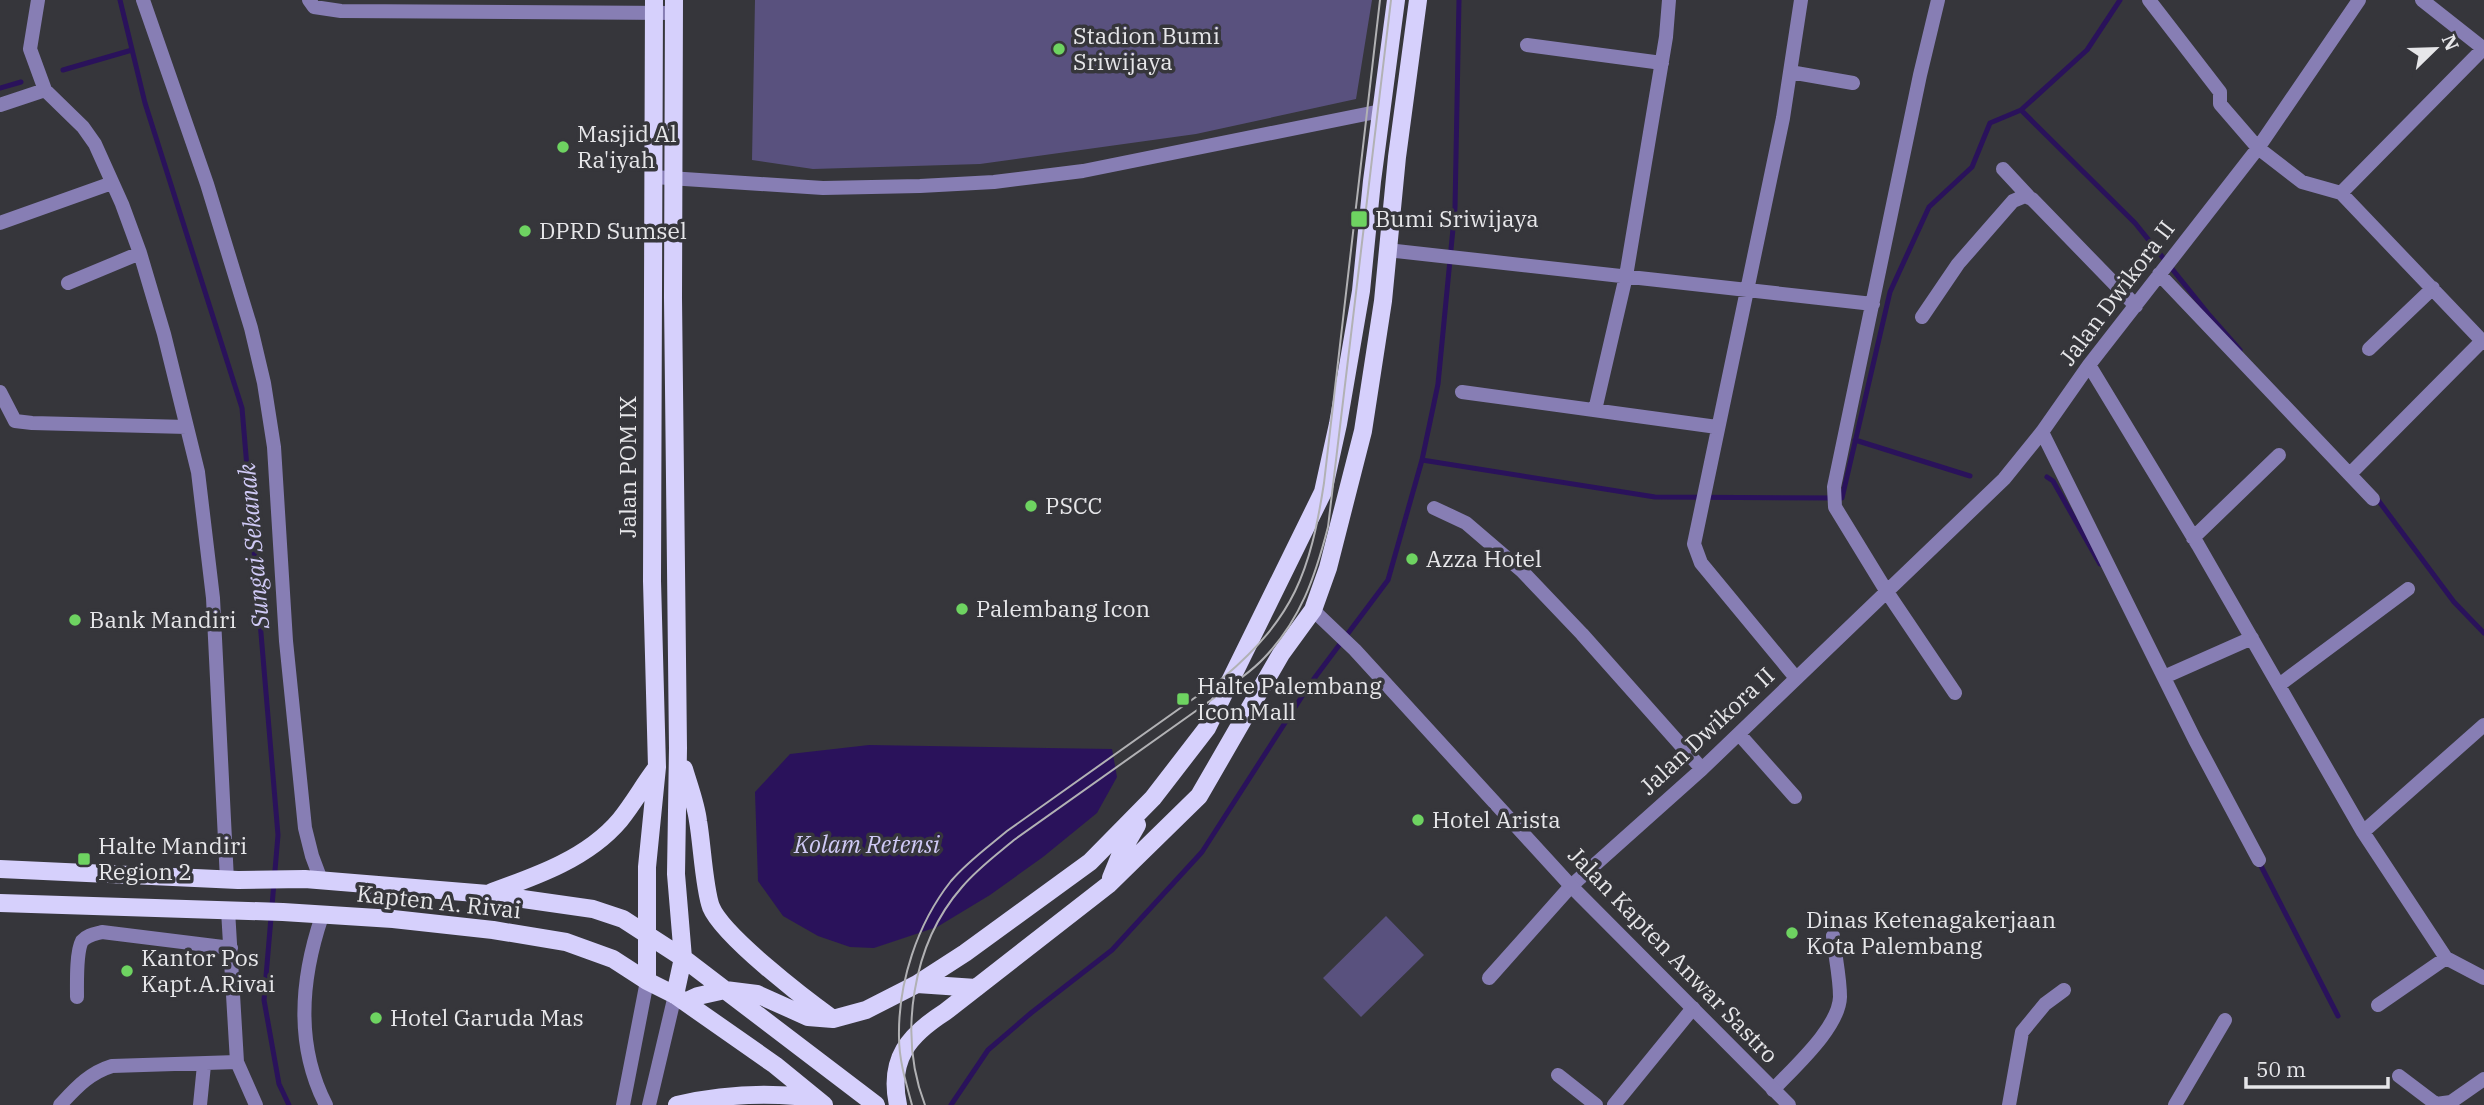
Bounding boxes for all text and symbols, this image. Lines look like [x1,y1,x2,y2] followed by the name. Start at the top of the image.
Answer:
[2400,14,2470,84] north arrow
[1073,20,1220,76] place label: Stadion Bumi Sriwijaya
[2437,31,2465,54] text: N
[1051,41,1067,57] marker: Stadion Bumi Sriwijaya
[577,118,677,174] place label: Masjid Al Ra'iyah
[555,139,571,155] marker: Masjid Al Ra'iyah
[1375,203,1539,233] place label: Bumi Sriwijaya
[1349,209,1369,229] marker: Bumi Sriwijaya
[2052,214,2180,371] street label: Jalan Dwikora II
[539,215,687,245] place label: DPRD Sumsel
[517,223,533,239] marker: DPRD Sumsel
[612,396,642,538] street label: Jalan POM IX
[230,462,276,631] water label: Sungai Sekanak
[1045,490,1102,520] place label: PSCC
[1023,498,1039,514] marker: PSCC
[1426,543,1542,573] place label: Azza Hotel
[1404,551,1420,567] marker: Azza Hotel
[976,593,1150,623] place label: Palembang Icon
[954,601,970,617] marker: Palembang Icon
[89,604,236,634] place label: Bank Mandiri
[67,612,83,628] marker: Bank Mandiri
[1633,660,1780,801] street label: Jalan Dwikora II
[1197,670,1382,726] place label: Halte Palembang Icon Mall
[1175,691,1191,707] marker: Halte Palembang Icon Mall
[1432,804,1561,834] place label: Hotel Arista
[1410,812,1426,828] marker: Hotel Arista
[793,828,941,860] water label: Kolam Retensi
[98,830,247,886] place label: Halte Mandiri Region 2
[1562,840,1785,1069] street label: Jalan Kapten Anwar Sastro
[76,851,92,867] marker: Halte Mandiri Region 2
[355,877,523,925] street label: Kapten A. Rivai
[1806,904,2056,960] place label: Dinas Ketenagakerjaan Kota Palembang
[1784,925,1800,941] marker: Dinas Ketenagakerjaan Kota Palembang
[141,942,275,998] place label: Kantor Pos Kapt.A.Rivai
[119,963,135,979] marker: Kantor Pos Kapt.A.Rivai
[390,1002,584,1032] place label: Hotel Garuda Mas
[368,1010,384,1026] marker: Hotel Garuda Mas
[2246,1046,2388,1090] scale bar
[2256,1055,2306,1083] text: 50 m

